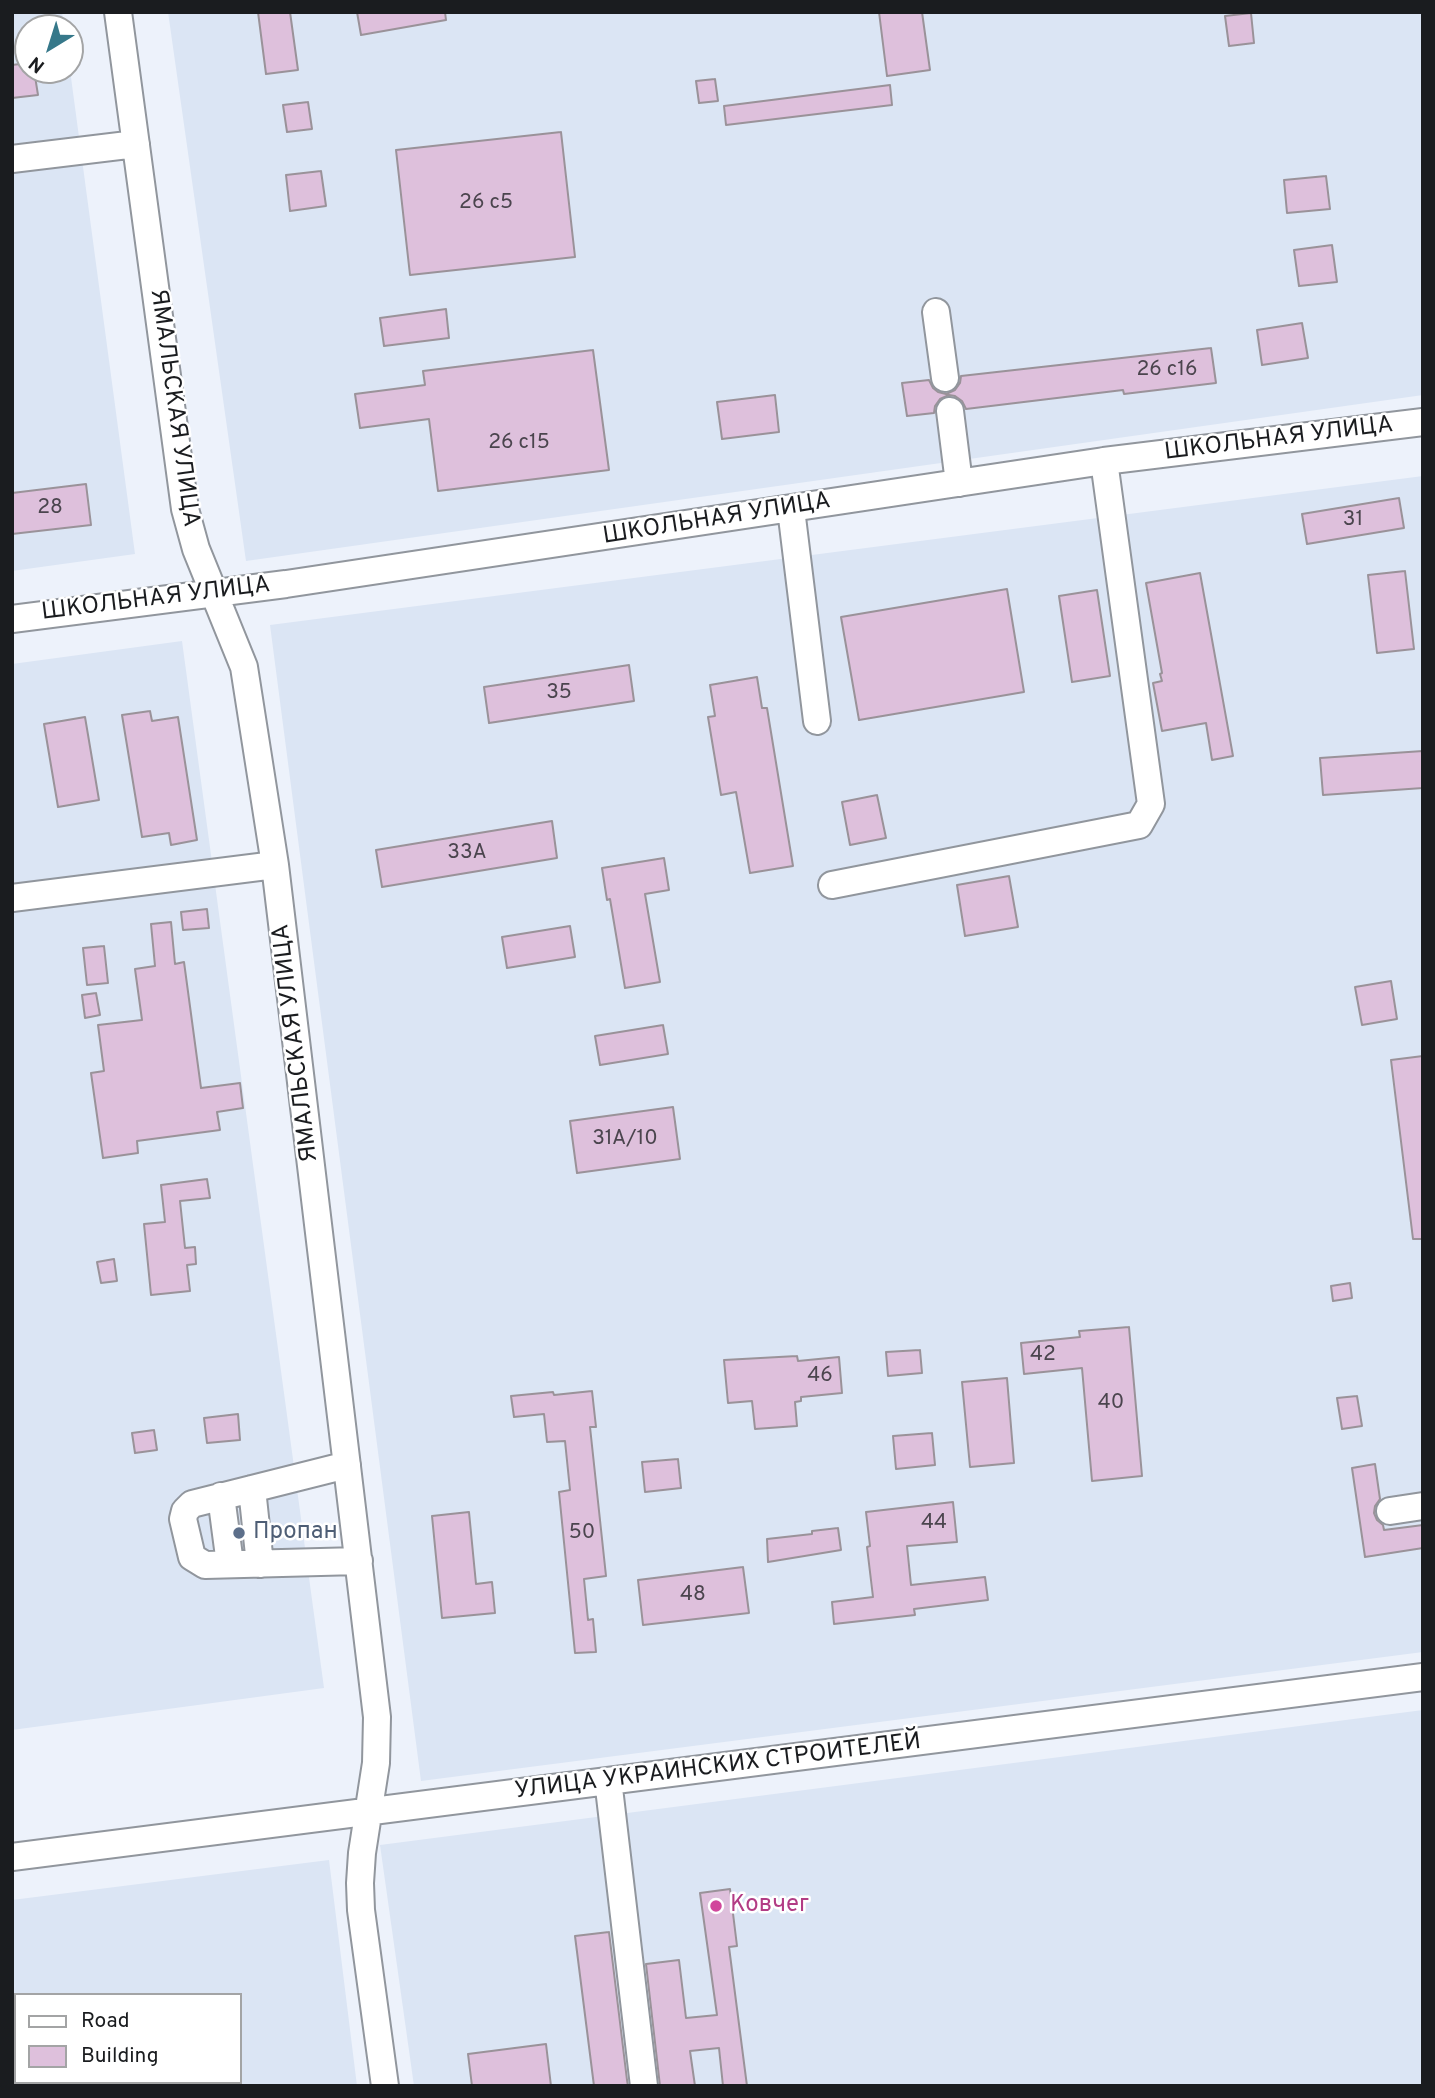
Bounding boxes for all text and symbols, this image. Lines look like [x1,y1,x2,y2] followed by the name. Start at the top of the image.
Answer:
[14,14,84,84] north arrow
[25,50,50,78] text: N
[459,191,513,217] house number: 26 с5
[142,287,204,529] street label: ЯМАЛЬСКАЯ УЛИЦА
[1136,358,1198,384] house number: 26 с16
[1163,412,1395,468] street label: ШКОЛЬНАЯ УЛИЦА
[488,431,550,457] house number: 26 c15
[601,488,833,552] street label: ШКОЛЬНАЯ УЛИЦА
[37,496,63,522] house number: 28
[1343,508,1363,534] house number: 31
[40,572,272,628] street label: ШКОЛЬНАЯ УЛИЦА
[546,681,572,707] house number: 35
[447,841,487,867] house number: 33А
[268,922,326,1164] street label: ЯМАЛЬСКАЯ УЛИЦА
[592,1127,658,1153] house number: 31А/10
[1030,1343,1056,1369] house number: 42
[807,1364,833,1390] house number: 46
[1098,1391,1124,1417] house number: 40
[921,1511,947,1537] house number: 44
[253,1519,338,1547] place label: Пропан
[569,1521,595,1547] house number: 50
[231,1525,247,1541] marker: Пропан
[680,1583,706,1609] house number: 48
[513,1729,923,1807] street label: УЛИЦА УКРАИНСКИХ СТРОИТЕЛЕЙ
[730,1892,809,1920] place label: Ковчег
[708,1898,724,1914] marker: Ковчег
[14,1993,242,2084] legend
[81,2008,130,2035] text: Road
[81,2043,159,2070] text: Building

